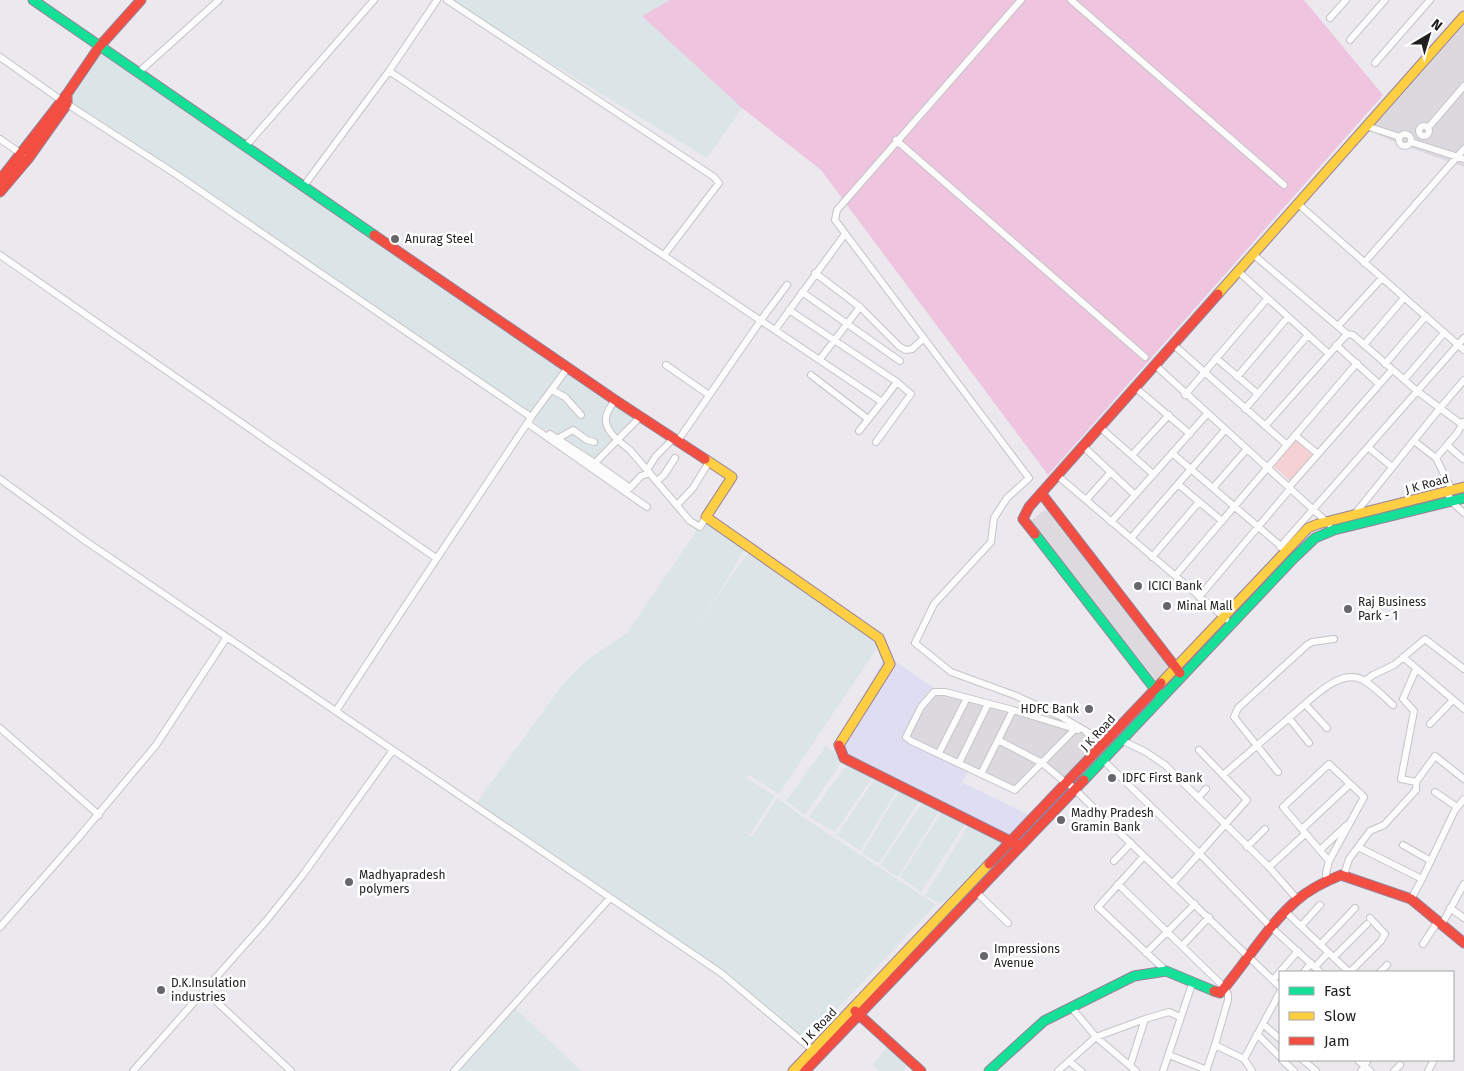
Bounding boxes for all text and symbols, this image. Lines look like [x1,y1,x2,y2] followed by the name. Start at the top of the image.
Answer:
[1404,10,1454,60] north arrow
[1428,16,1446,35] text: N
[405,232,474,246] place label: Anurag Steel
[389,233,401,245] marker: Anurag Steel
[1404,471,1450,497] street label: J K Road
[1148,579,1203,593] place label: ICICI Bank
[1132,580,1144,592] marker: ICICI Bank
[1358,595,1426,623] place label: Raj Business Park - 1
[1177,599,1233,613] place label: Minal Mall
[1161,600,1173,612] marker: Minal Mall
[1342,603,1354,615] marker: Raj Business Park - 1
[1021,702,1080,716] place label: HDFC Bank
[1083,703,1095,715] marker: HDFC Bank
[1078,712,1118,754] street label: J K Road
[1122,771,1203,785] place label: IDFC First Bank
[1106,772,1118,784] marker: IDFC First Bank
[1071,806,1154,834] place label: Madhy Pradesh Gramin Bank
[1055,814,1067,826] marker: Madhy Pradesh Gramin Bank
[359,868,445,896] place label: Madhyapradesh polymers
[343,876,355,888] marker: Madhyapradesh polymers
[994,942,1060,970] place label: Impressions Avenue
[978,950,990,962] marker: Impressions Avenue
[1279,971,1454,1061] legend
[171,976,246,1004] place label: D.K.Insulation industries
[1324,982,1351,1000] text: Fast
[155,984,167,996] marker: D.K.Insulation industries
[798,1005,840,1047] street label: J K Road
[1324,1007,1356,1025] text: Slow
[1324,1032,1350,1050] text: Jam

